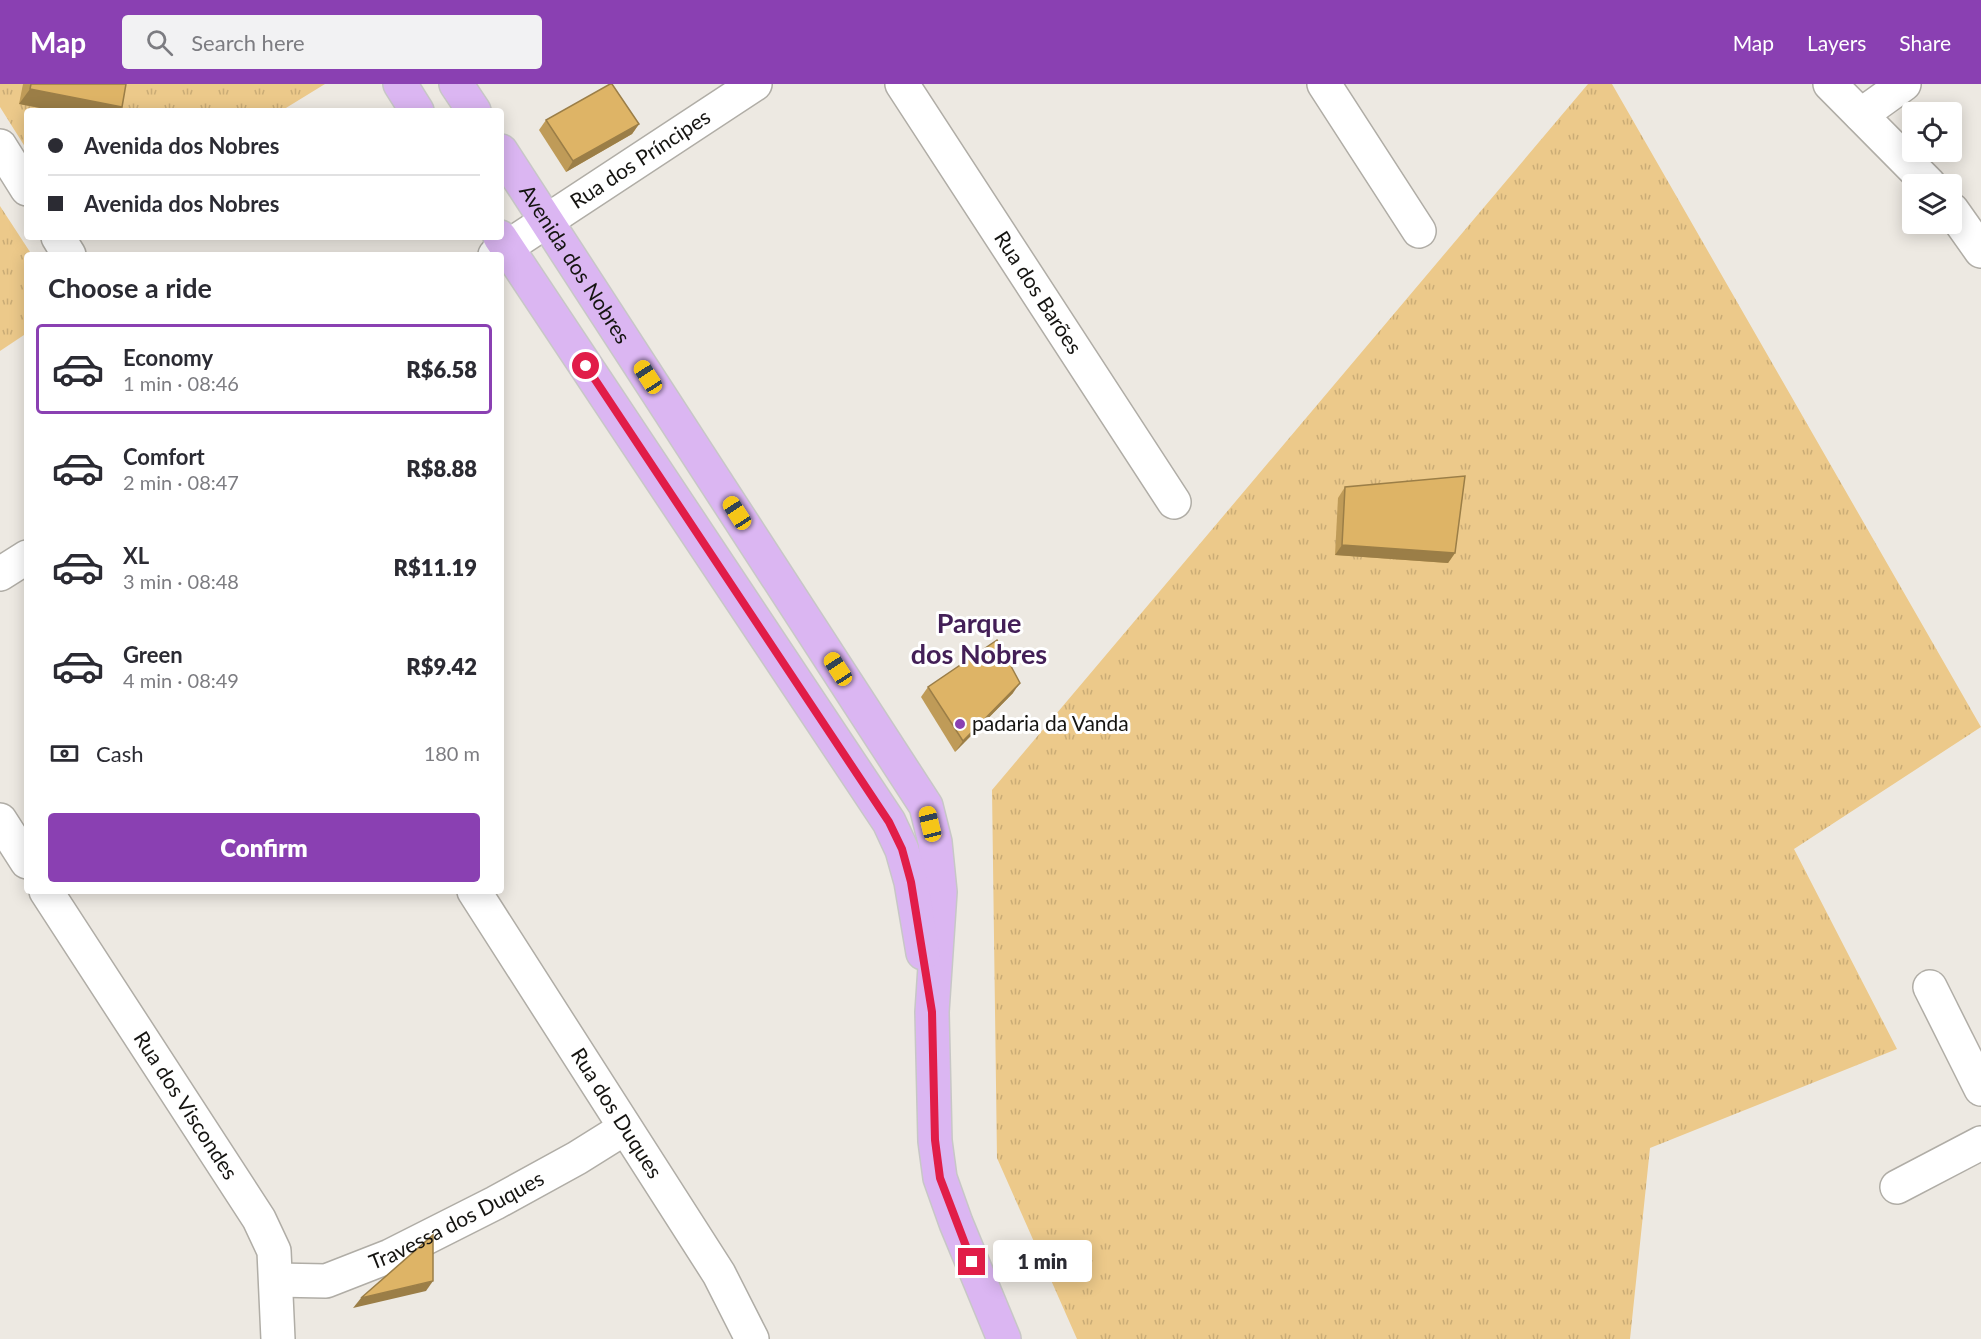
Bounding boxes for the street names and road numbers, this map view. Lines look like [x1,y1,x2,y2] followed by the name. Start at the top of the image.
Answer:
[565,103,714,213] street label: Rua dos Príncipes
[515,179,636,348] street label: Avenida dos Nobres
[990,226,1088,358] street label: Rua dos Barões
[130,1026,244,1184] street label: Rua dos Viscondes
[567,1043,668,1182] street label: Rua dos Duques
[365,1165,548,1274] street label: Travessa dos Duques

